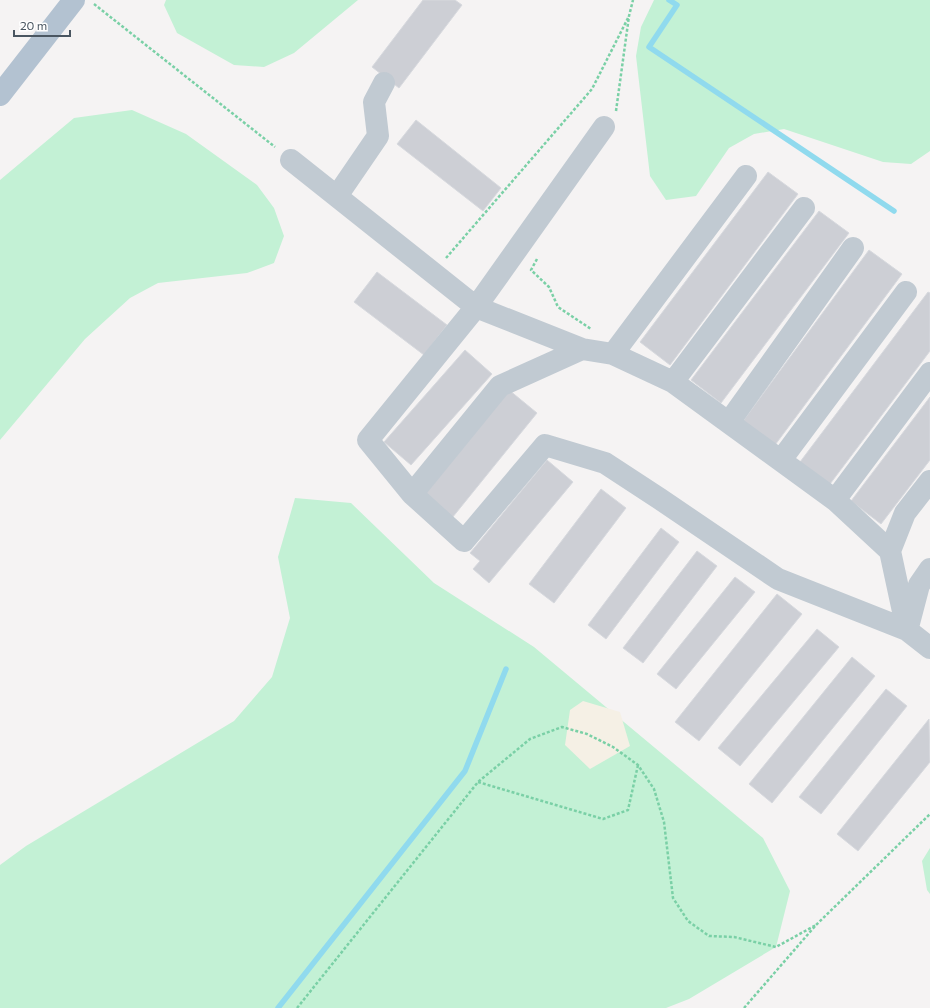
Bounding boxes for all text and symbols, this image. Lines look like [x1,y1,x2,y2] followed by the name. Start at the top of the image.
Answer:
[14,12,70,38] scale bar
[20,18,47,32] text: 20 m

